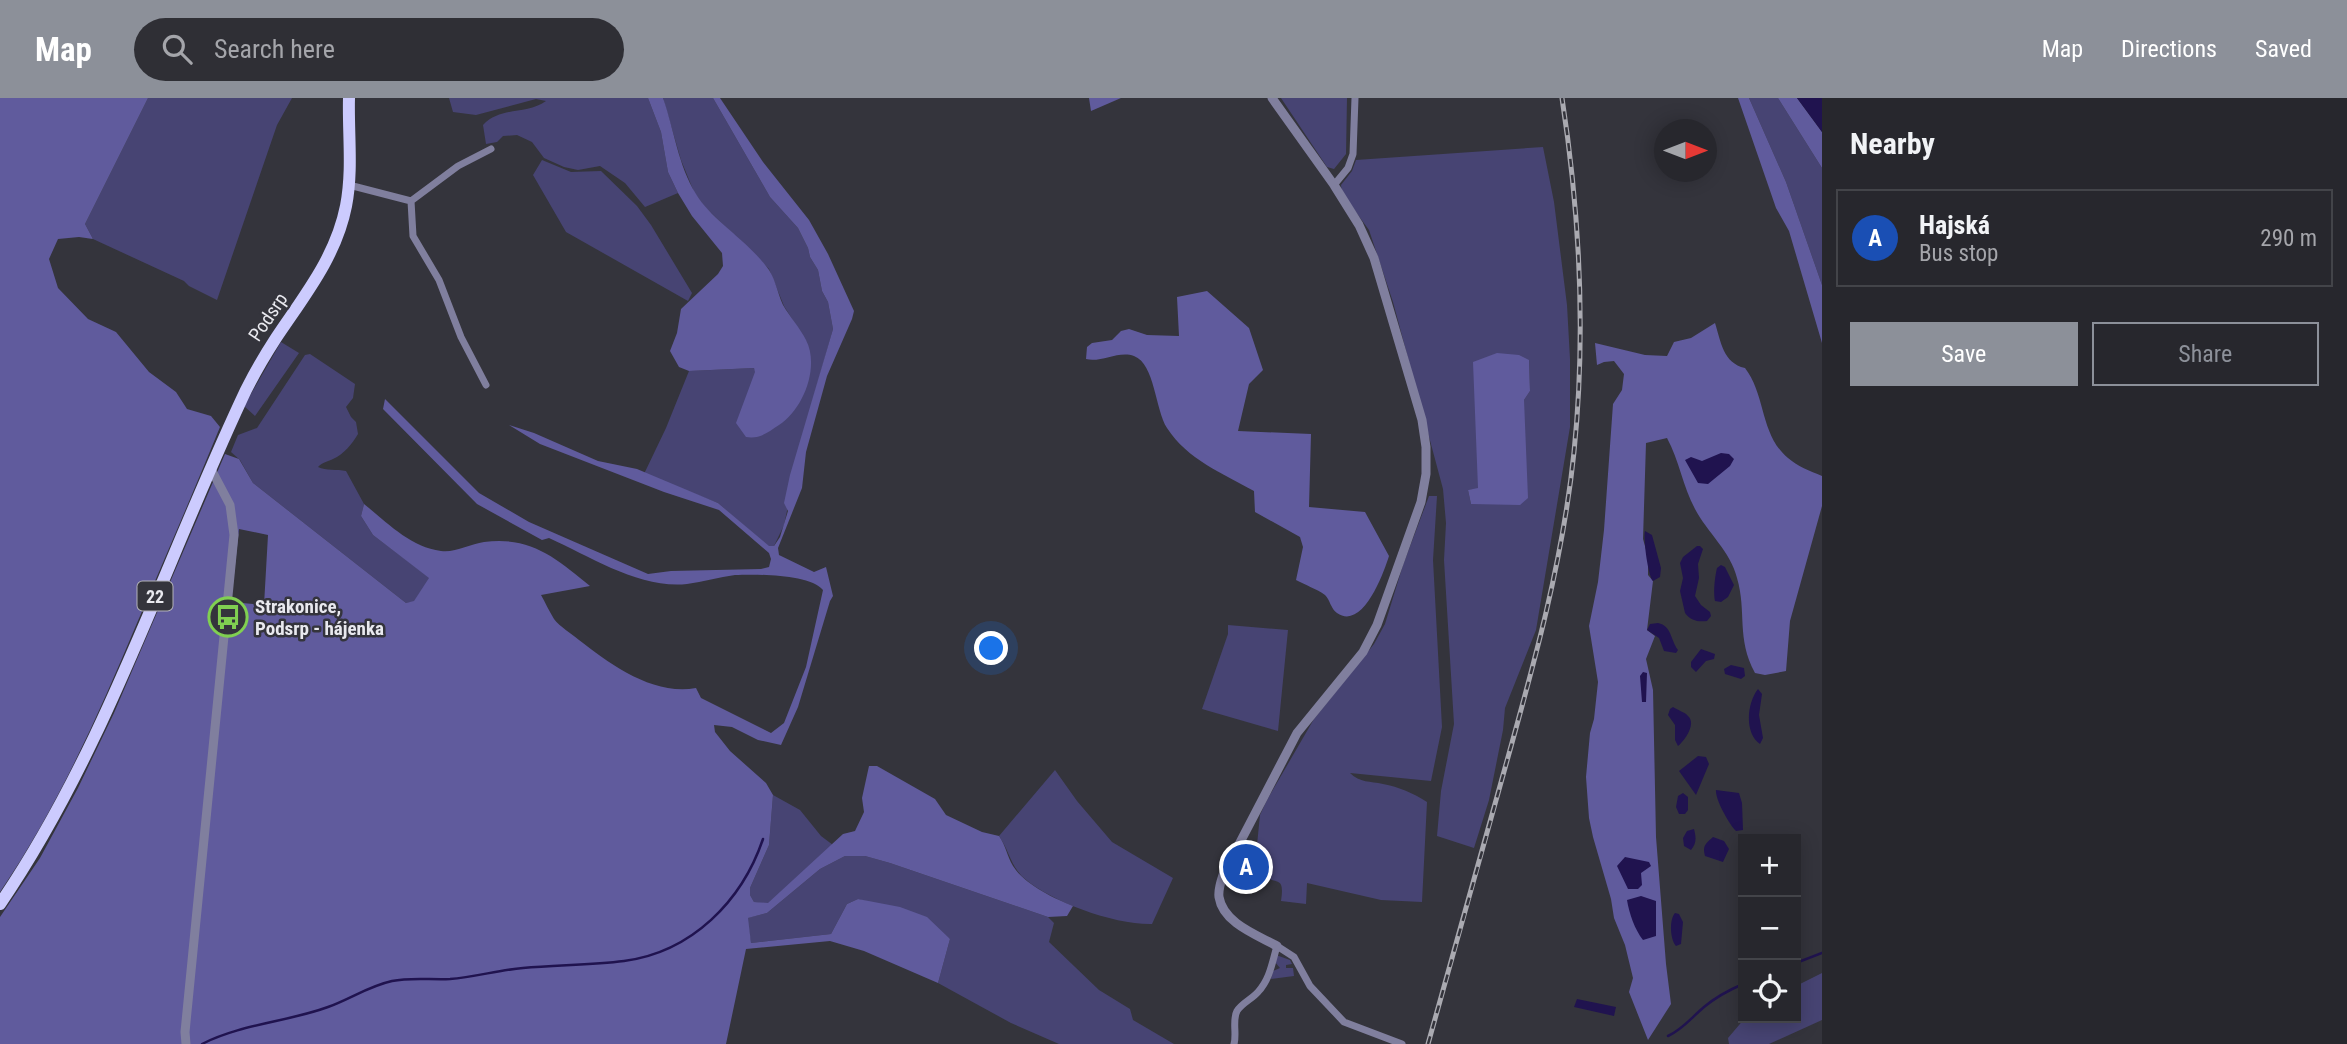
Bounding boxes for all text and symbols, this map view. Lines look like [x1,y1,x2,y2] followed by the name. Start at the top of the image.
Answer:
[134,18,624,81] search box
[35,30,92,69] text: Map
[158,30,196,68] icon: search
[214,34,335,64] text: Search here
[2042,35,2083,63] text: Map
[2121,35,2217,63] text: Directions
[2255,35,2312,63] text: Saved
[1654,119,1717,182] north arrow
[1850,126,1935,161] text: Nearby
[1919,210,1990,240] text: Hajská
[1868,225,1882,252] text: A
[2260,225,2317,252] text: 290 m
[1919,240,1998,267] text: Bus stop
[244,289,292,345] street label: Podsrp
[1850,322,2078,386] button: Save
[2092,322,2319,386] button: Share
[138,582,172,610] road number: 22
[255,595,384,640] place label: Strakonice, Podsrp - hájenka
[207,596,249,638] bus stop icon: Strakonice, Podsrp - hájenka
[974,631,1008,665] your location
[1738,834,1801,1023] map controls
[1738,834,1801,897] button: +
[1223,841,1269,893] pin: A
[1738,897,1801,960] button: −
[1738,960,1801,1023] button: locate

